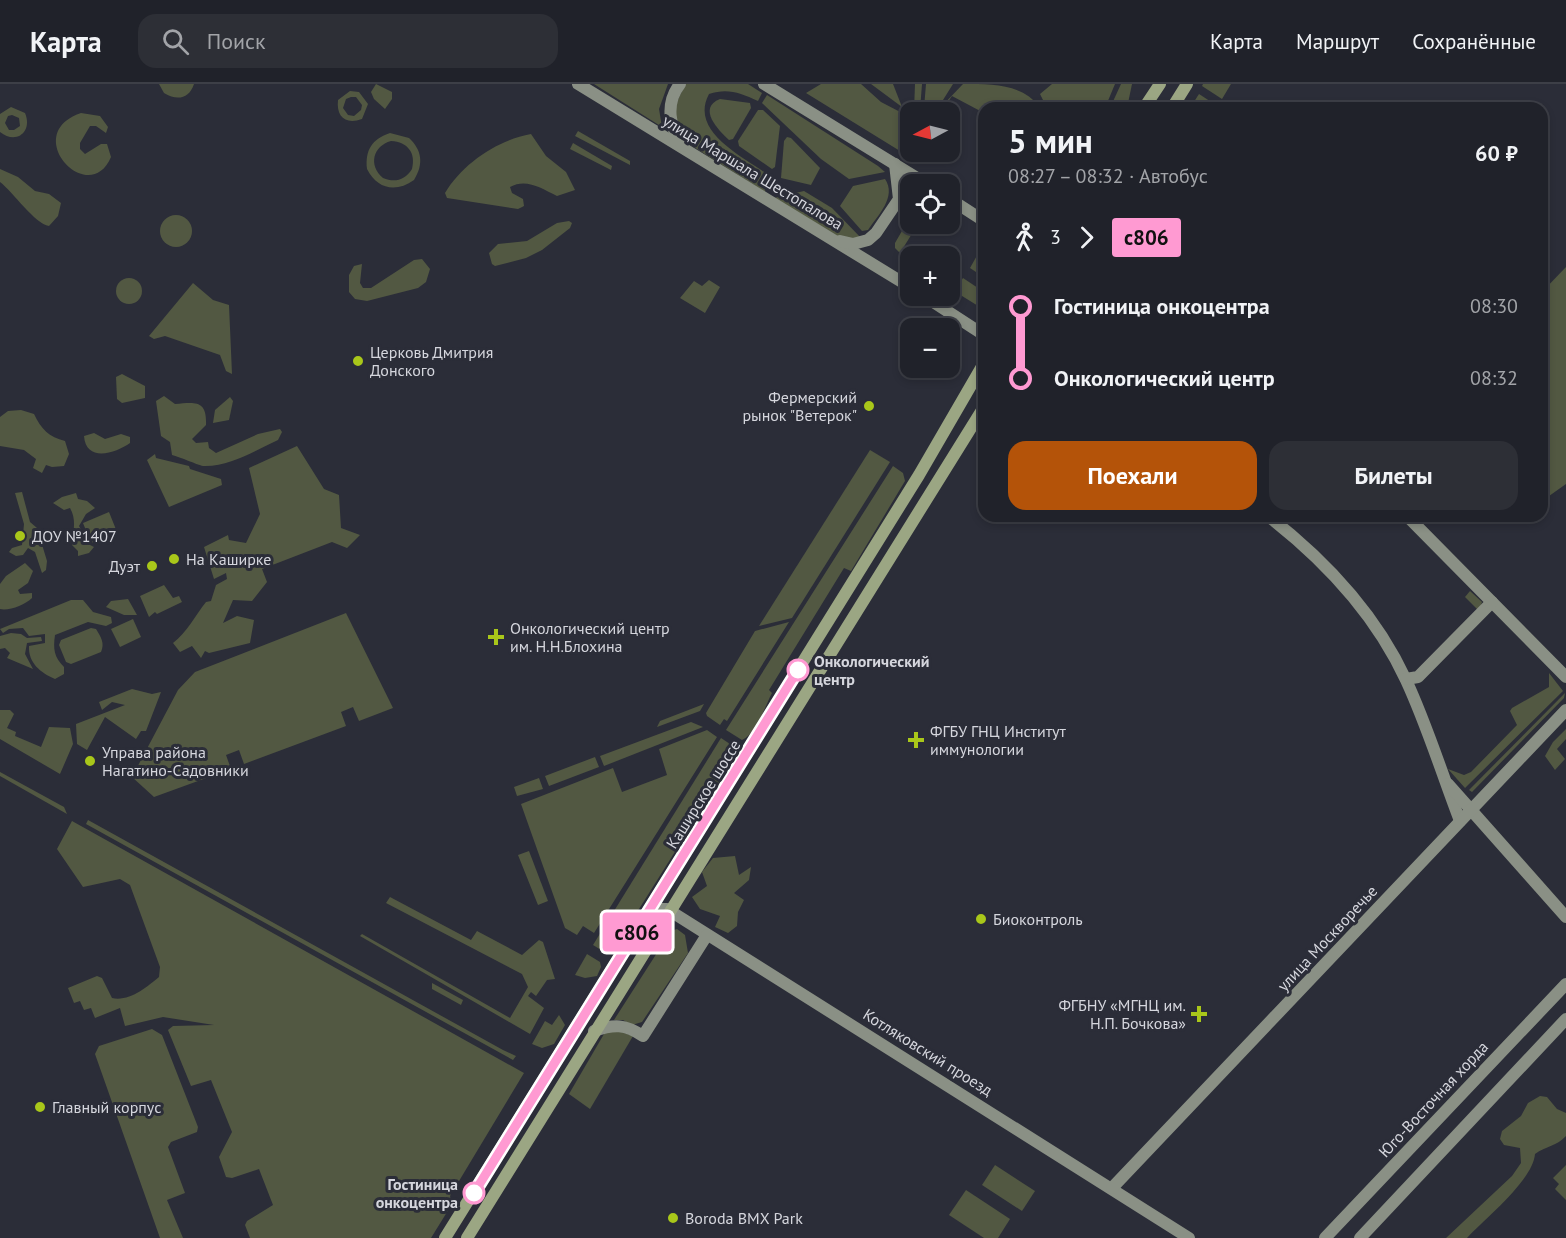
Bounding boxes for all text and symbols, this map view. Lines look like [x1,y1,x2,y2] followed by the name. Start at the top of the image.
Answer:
[138,14,558,68] search box
[30,23,102,60] text: Карта
[159,25,192,58] icon: search
[207,27,266,55] text: Поиск
[1210,28,1263,55] text: Карта
[1296,28,1379,55] text: Маршрут
[1412,28,1536,55] text: Сохранённые
[900,102,960,162] north arrow
[900,102,960,378] map controls
[659,110,847,234] street label: улица Маршала Шестопалова
[1008,119,1093,162] text: 5 мин
[1475,139,1518,167] text: 60 ₽
[1008,163,1208,189] text: 08:27 – 08:32 · Автобус
[900,174,960,234] button: locate
[1008,221,1041,254] icon: walk
[1070,221,1103,254] icon: forward
[1050,224,1061,250] text: 3
[1124,224,1169,251] text: с806
[900,246,960,306] button: +
[1054,292,1270,320] text: Гостиница онкоцентра
[1470,293,1518,319] text: 08:30
[900,318,960,378] button: −
[370,342,493,380] place label: Церковь Дмитрия Донского
[351,354,365,368] marker: Церковь Дмитрия Донского
[1054,364,1275,392] text: Онкологический центр
[1470,365,1518,391] text: 08:32
[742,387,857,425] place label: Фермерский рынок "Ветерок"
[862,399,876,413] marker: Фермерский рынок "Ветерок"
[1008,441,1257,510] button: Поехали
[1269,441,1518,510] button: Билеты
[32,526,117,546] place label: ДОУ №1407
[13,529,27,543] marker: ДОУ №1407
[186,549,271,569] place label: На Каширке
[167,552,181,566] marker: На Каширке
[109,556,141,576] place label: Дуэт
[145,559,159,573] marker: Дуэт
[510,618,670,656] place label: Онкологический центр им. Н.Н.Блохина
[487,628,505,646] marker: Онкологический центр им. Н.Н.Блохина
[814,651,929,689] place label: Онкологический центр
[787,659,809,681] marker: Онкологический центр
[930,721,1067,759] place label: ФГБУ ГНЦ Институт иммунологии
[907,731,925,749] marker: ФГБУ ГНЦ Институт иммунологии
[661,736,745,852] street label: Каширское шоссе
[102,742,249,780] place label: Управа района Нагатино-Садовники
[83,754,97,768] marker: Управа района Нагатино-Садовники
[1273,881,1381,995] street label: улица Москворечье
[993,909,1083,929] place label: Биоконтроль
[595,912,679,952] line badge: с806
[974,912,988,926] marker: Биоконтроль
[615,919,659,946] text: с806
[1058,995,1186,1033] place label: ФГБНУ «МГНЦ им. Н.П. Бочкова»
[860,1004,997,1100] street label: Котляковский проезд
[1190,1005,1208,1023] marker: ФГБНУ «МГНЦ им. Н.П. Бочкова»
[1374,1037,1492,1161] street label: Юго-Восточная хорда
[52,1097,161,1117] place label: Главный корпус
[33,1100,47,1114] marker: Главный корпус
[376,1174,458,1212] place label: Гостиница онкоцентра
[463,1182,485,1204] marker: Гостиница онкоцентра
[685,1208,803,1228] place label: Boroda BMX Park
[666,1211,680,1225] marker: Boroda BMX Park

